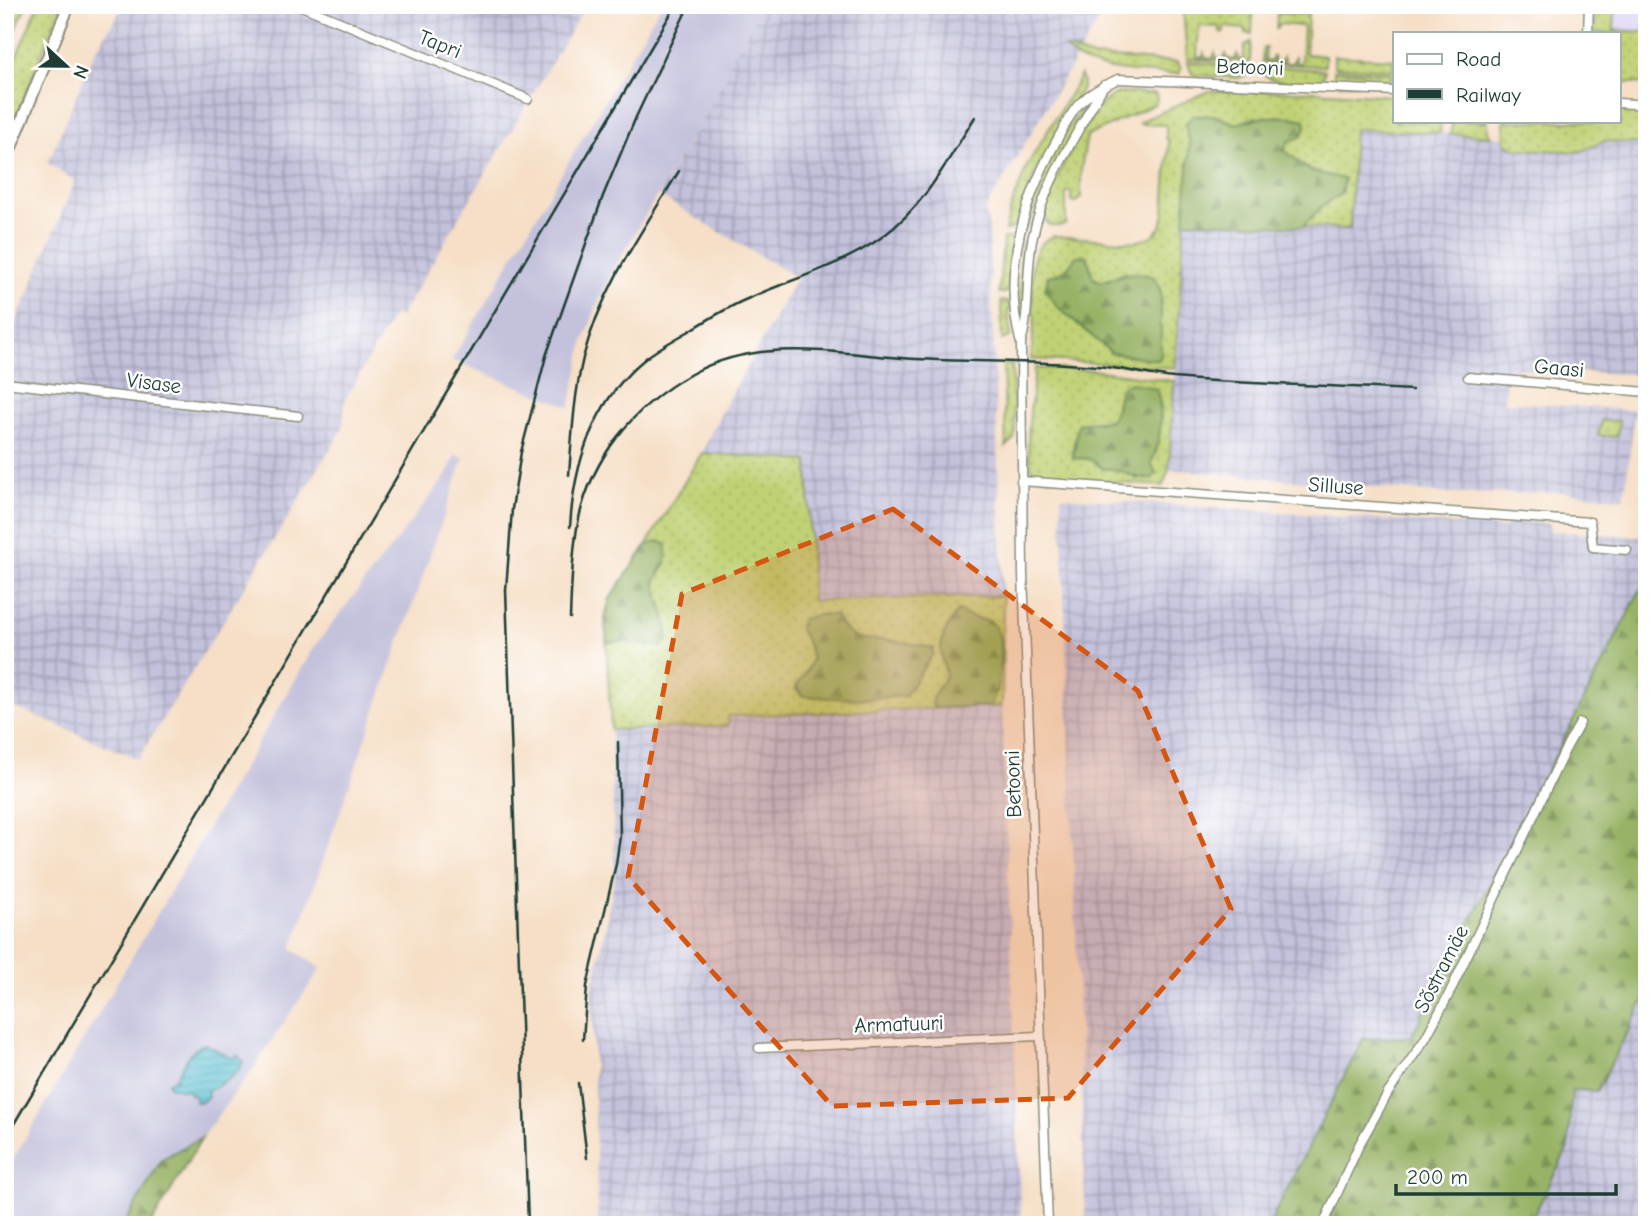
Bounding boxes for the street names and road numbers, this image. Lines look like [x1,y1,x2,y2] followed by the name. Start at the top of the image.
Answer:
[415,25,465,63] street label: Tapri
[1216,54,1284,80] street label: Betooni
[1533,354,1585,382] street label: Gaasi
[125,368,183,398] street label: Visase
[1307,472,1365,500] street label: Silluse
[1000,750,1026,818] street label: Betooni
[1409,921,1473,1017] street label: Sõstramäe
[854,1010,944,1038] street label: Armatuuri

